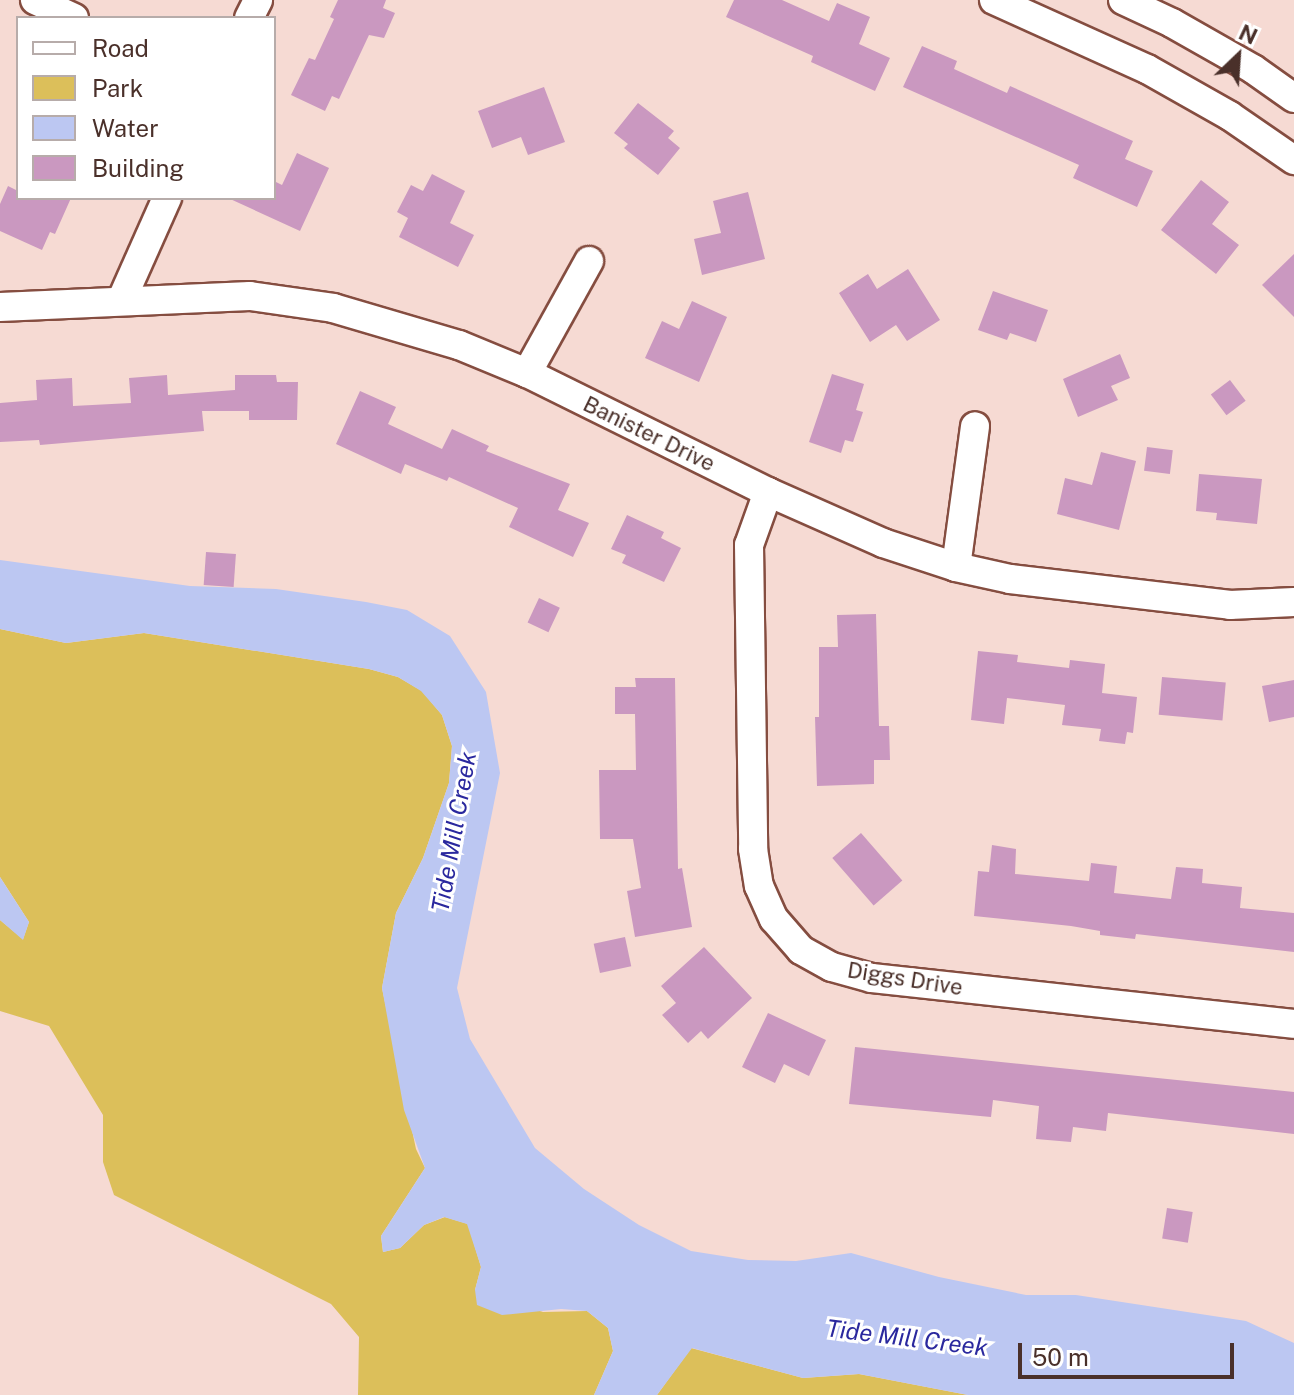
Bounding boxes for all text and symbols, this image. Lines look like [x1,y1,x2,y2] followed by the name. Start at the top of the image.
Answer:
[16,16,276,200] legend
[1198,16,1278,96] north arrow
[1235,19,1261,50] text: N
[92,34,149,62] text: Road
[92,74,143,102] text: Park
[92,114,159,142] text: Water
[92,154,184,182] text: Building
[579,391,719,477] street label: Banister Drive
[426,750,482,914] water label: Tide Mill Creek
[845,957,965,1001] street label: Diggs Drive
[825,1314,989,1362] water label: Tide Mill Creek
[1022,1327,1238,1377] scale bar
[1032,1343,1089,1371] text: 50 m

